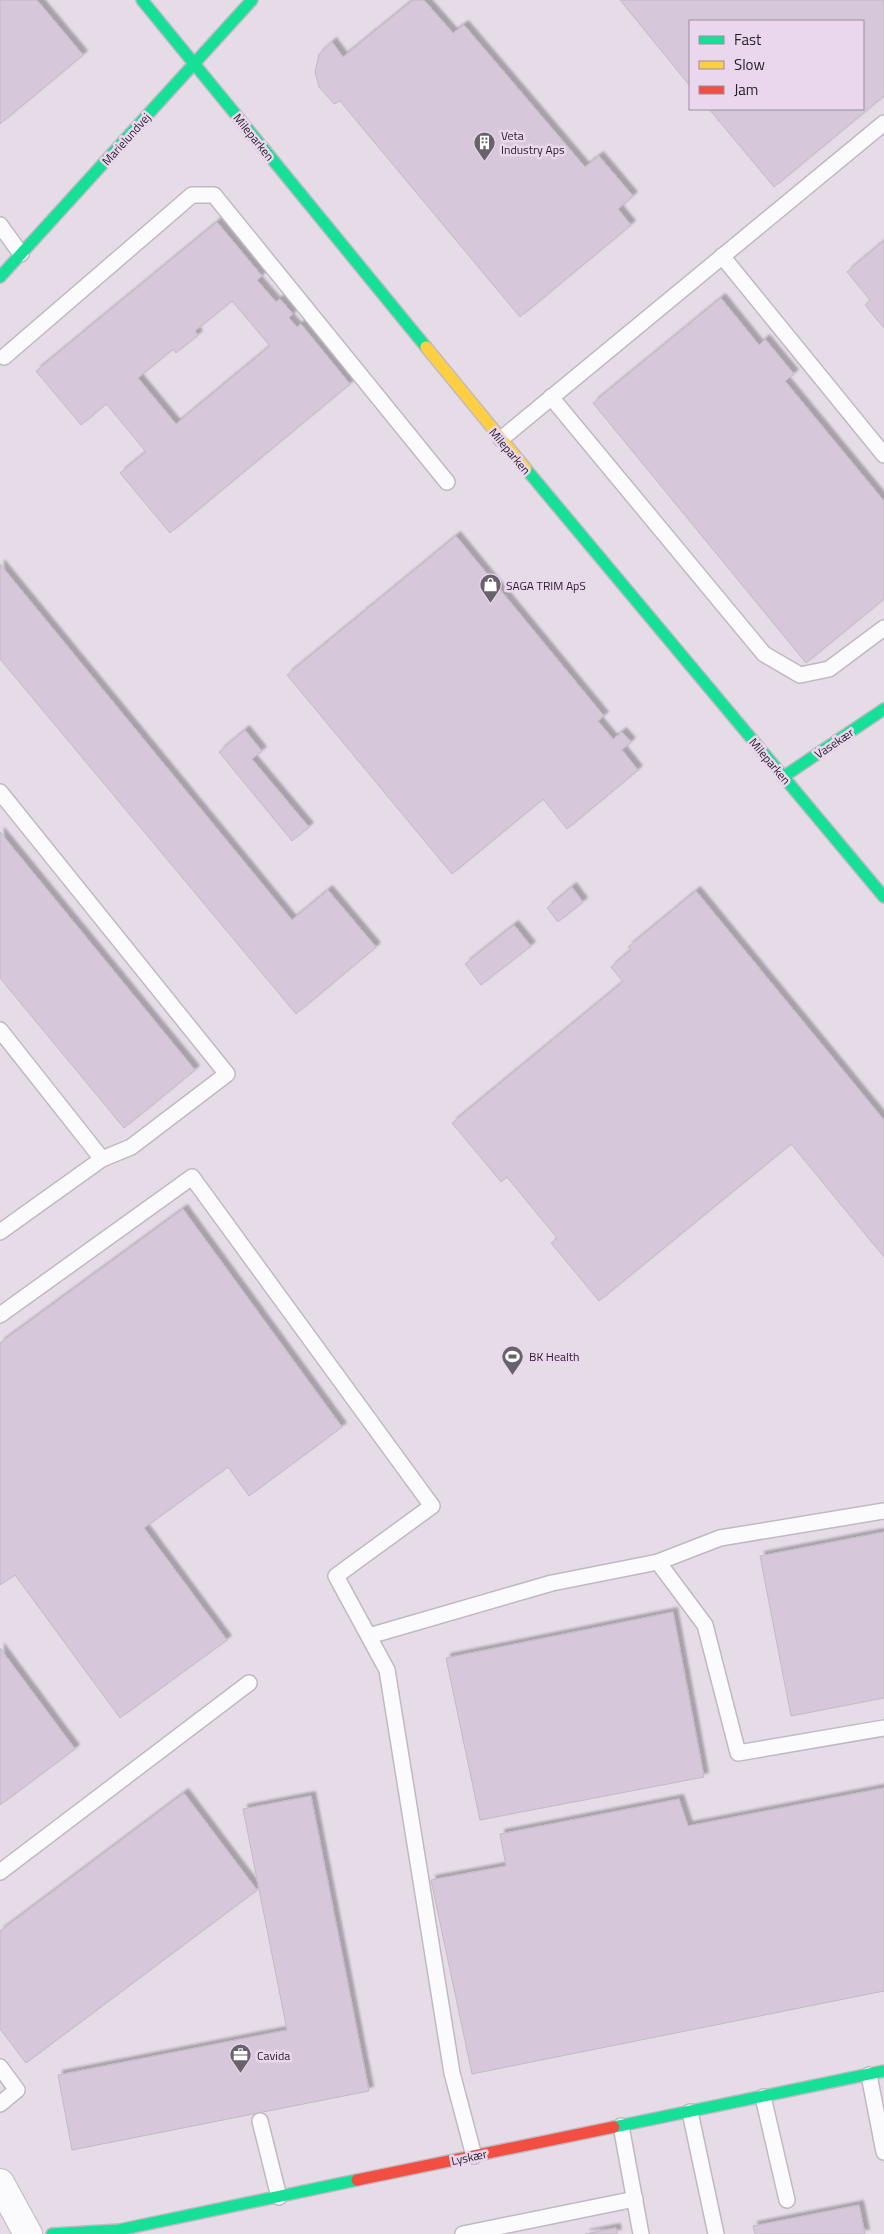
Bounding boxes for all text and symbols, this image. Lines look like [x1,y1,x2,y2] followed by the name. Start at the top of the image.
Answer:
[689,20,864,110] legend
[734,28,762,51] text: Fast
[734,53,765,76] text: Slow
[734,78,758,101] text: Jam
[97,108,155,170] street label: Marielundvej
[229,109,279,165] street label: Mileparken
[501,126,565,159] place label: Veta Industry Aps
[473,130,497,161] building icon: Veta Industry Aps
[485,423,535,479] street label: Mileparken
[478,573,502,604] shop icon: SAGA TRIM ApS
[506,576,586,595] place label: SAGA TRIM ApS
[811,723,857,763] street label: Vasekær
[745,733,795,789] street label: Mileparken
[501,1344,525,1375] sports icon: BK Health
[529,1347,579,1366] place label: BK Health
[229,2043,253,2074] office icon: Cavida
[257,2046,290,2065] place label: Cavida
[449,2144,489,2170] street label: Lyskær

